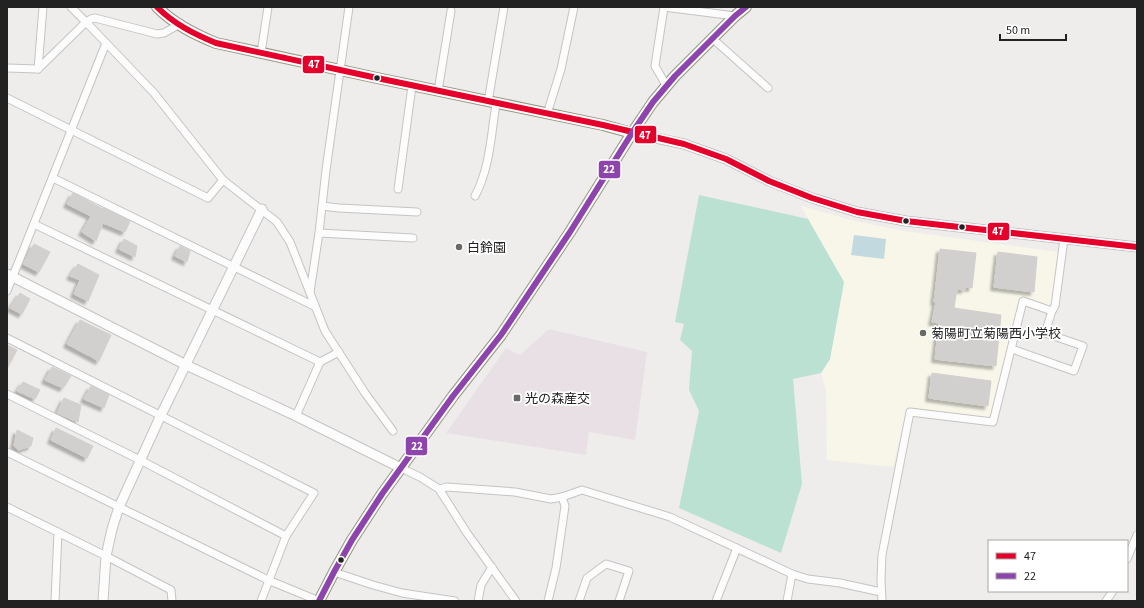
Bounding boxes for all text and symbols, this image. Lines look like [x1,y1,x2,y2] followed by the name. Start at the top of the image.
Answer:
[1000,16,1066,42] scale bar
[1006,22,1030,39] text: 50 m
[302,55,325,74] line badge: 47
[308,57,320,72] text: 47
[372,73,382,83] unlabelled marker
[634,125,657,144] line badge: 47
[639,128,651,143] text: 47
[598,160,621,179] line badge: 22
[603,162,615,177] text: 22
[901,216,911,226] unlabelled marker
[957,222,967,232] unlabelled marker
[987,222,1010,241] line badge: 47
[992,224,1004,239] text: 47
[467,239,506,257] place label: 白鈴園
[454,242,464,252] marker: 白鈴園
[931,325,1061,343] place label: 菊陽町立菊陽西小学校
[918,328,928,338] marker: 菊陽町立菊陽西小学校
[525,390,590,408] place label: 光の森産交
[512,393,522,403] marker: 光の森産交
[405,436,428,456] line badge: 22
[411,439,423,454] text: 22
[988,540,1128,592] legend
[1024,548,1036,565] text: 47
[336,555,346,565] unlabelled marker
[1024,568,1036,585] text: 22

